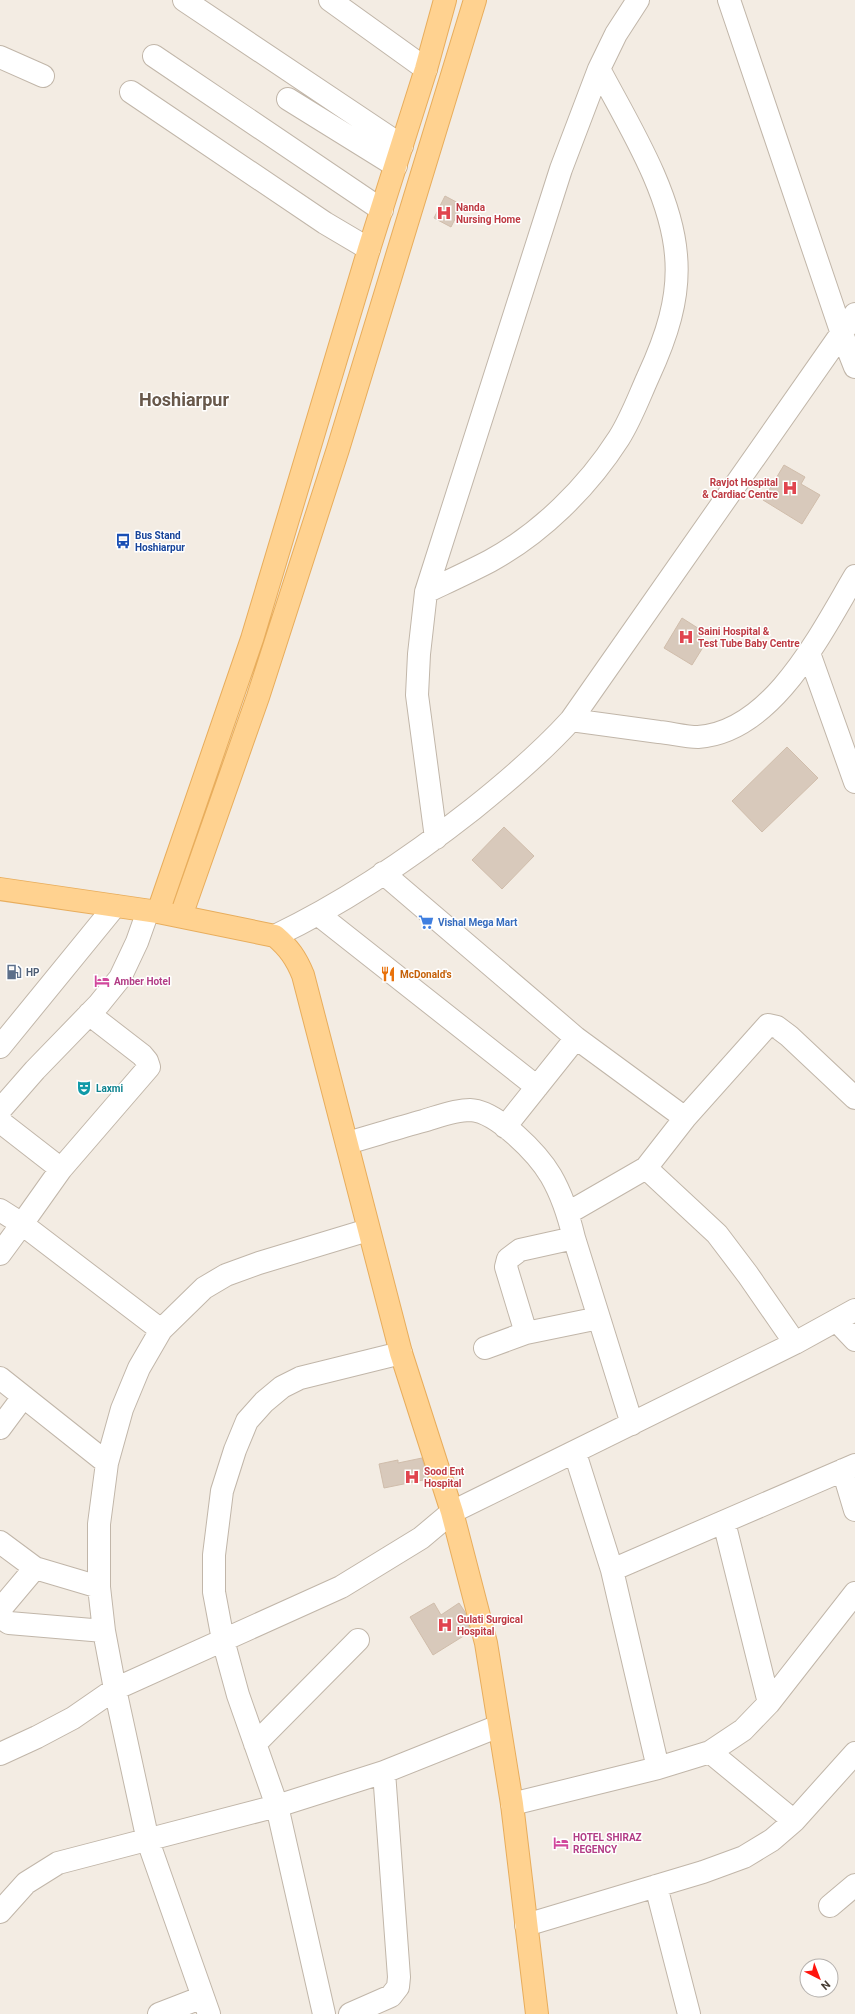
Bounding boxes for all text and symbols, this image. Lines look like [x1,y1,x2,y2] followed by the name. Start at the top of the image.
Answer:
[456,202,521,225] place label: Nanda Nursing Home
[435,204,453,222] hospital icon: Nanda Nursing Home
[139,389,229,410] district label: Hoshiarpur
[702,477,779,500] place label: Ravjot Hospital & Cardiac Centre
[781,479,799,497] hospital icon: Ravjot Hospital & Cardiac Centre
[135,530,185,553] place label: Bus Stand Hoshiarpur
[114,532,132,550] bus stop icon: Bus Stand Hoshiarpur
[698,626,800,649] place label: Saini Hospital & Test Tube Baby Centre
[677,628,695,646] hospital icon: Saini Hospital & Test Tube Baby Centre
[417,913,435,931] supermarket icon: Vishal Mega Mart
[438,917,518,928] place label: Vishal Mega Mart
[5,963,23,981] fuel station icon: HP
[379,965,397,983] restaurant icon: McDonald's
[26,967,40,978] place label: HP
[400,969,452,980] place label: McDonald's
[93,972,111,990] hotel icon: Amber Hotel
[114,976,171,987] place label: Amber Hotel
[75,1079,93,1097] theatre icon: Laxmi
[96,1083,124,1094] place label: Laxmi
[424,1466,465,1489] place label: Sood Ent Hospital
[403,1468,421,1486] hospital icon: Sood Ent Hospital
[457,1614,523,1637] place label: Gulati Surgical Hospital
[436,1616,454,1634] hospital icon: Gulati Surgical Hospital
[573,1832,642,1855] place label: HOTEL SHIRAZ REGENCY
[552,1834,570,1852] hotel icon: HOTEL SHIRAZ REGENCY
[799,1958,839,1998] north arrow
[818,1978,833,1993] text: N

